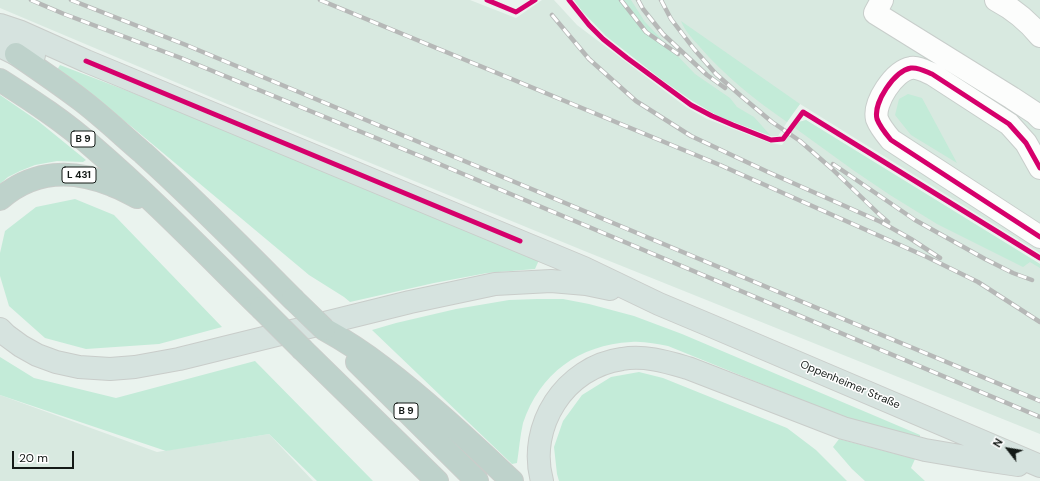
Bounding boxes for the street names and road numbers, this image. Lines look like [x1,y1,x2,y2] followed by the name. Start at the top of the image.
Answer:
[71,131,95,147] road number: B 9
[62,167,96,183] road number: L 431
[798,358,902,412] street label: Oppenheimer Straße
[394,403,418,419] road number: B 9

